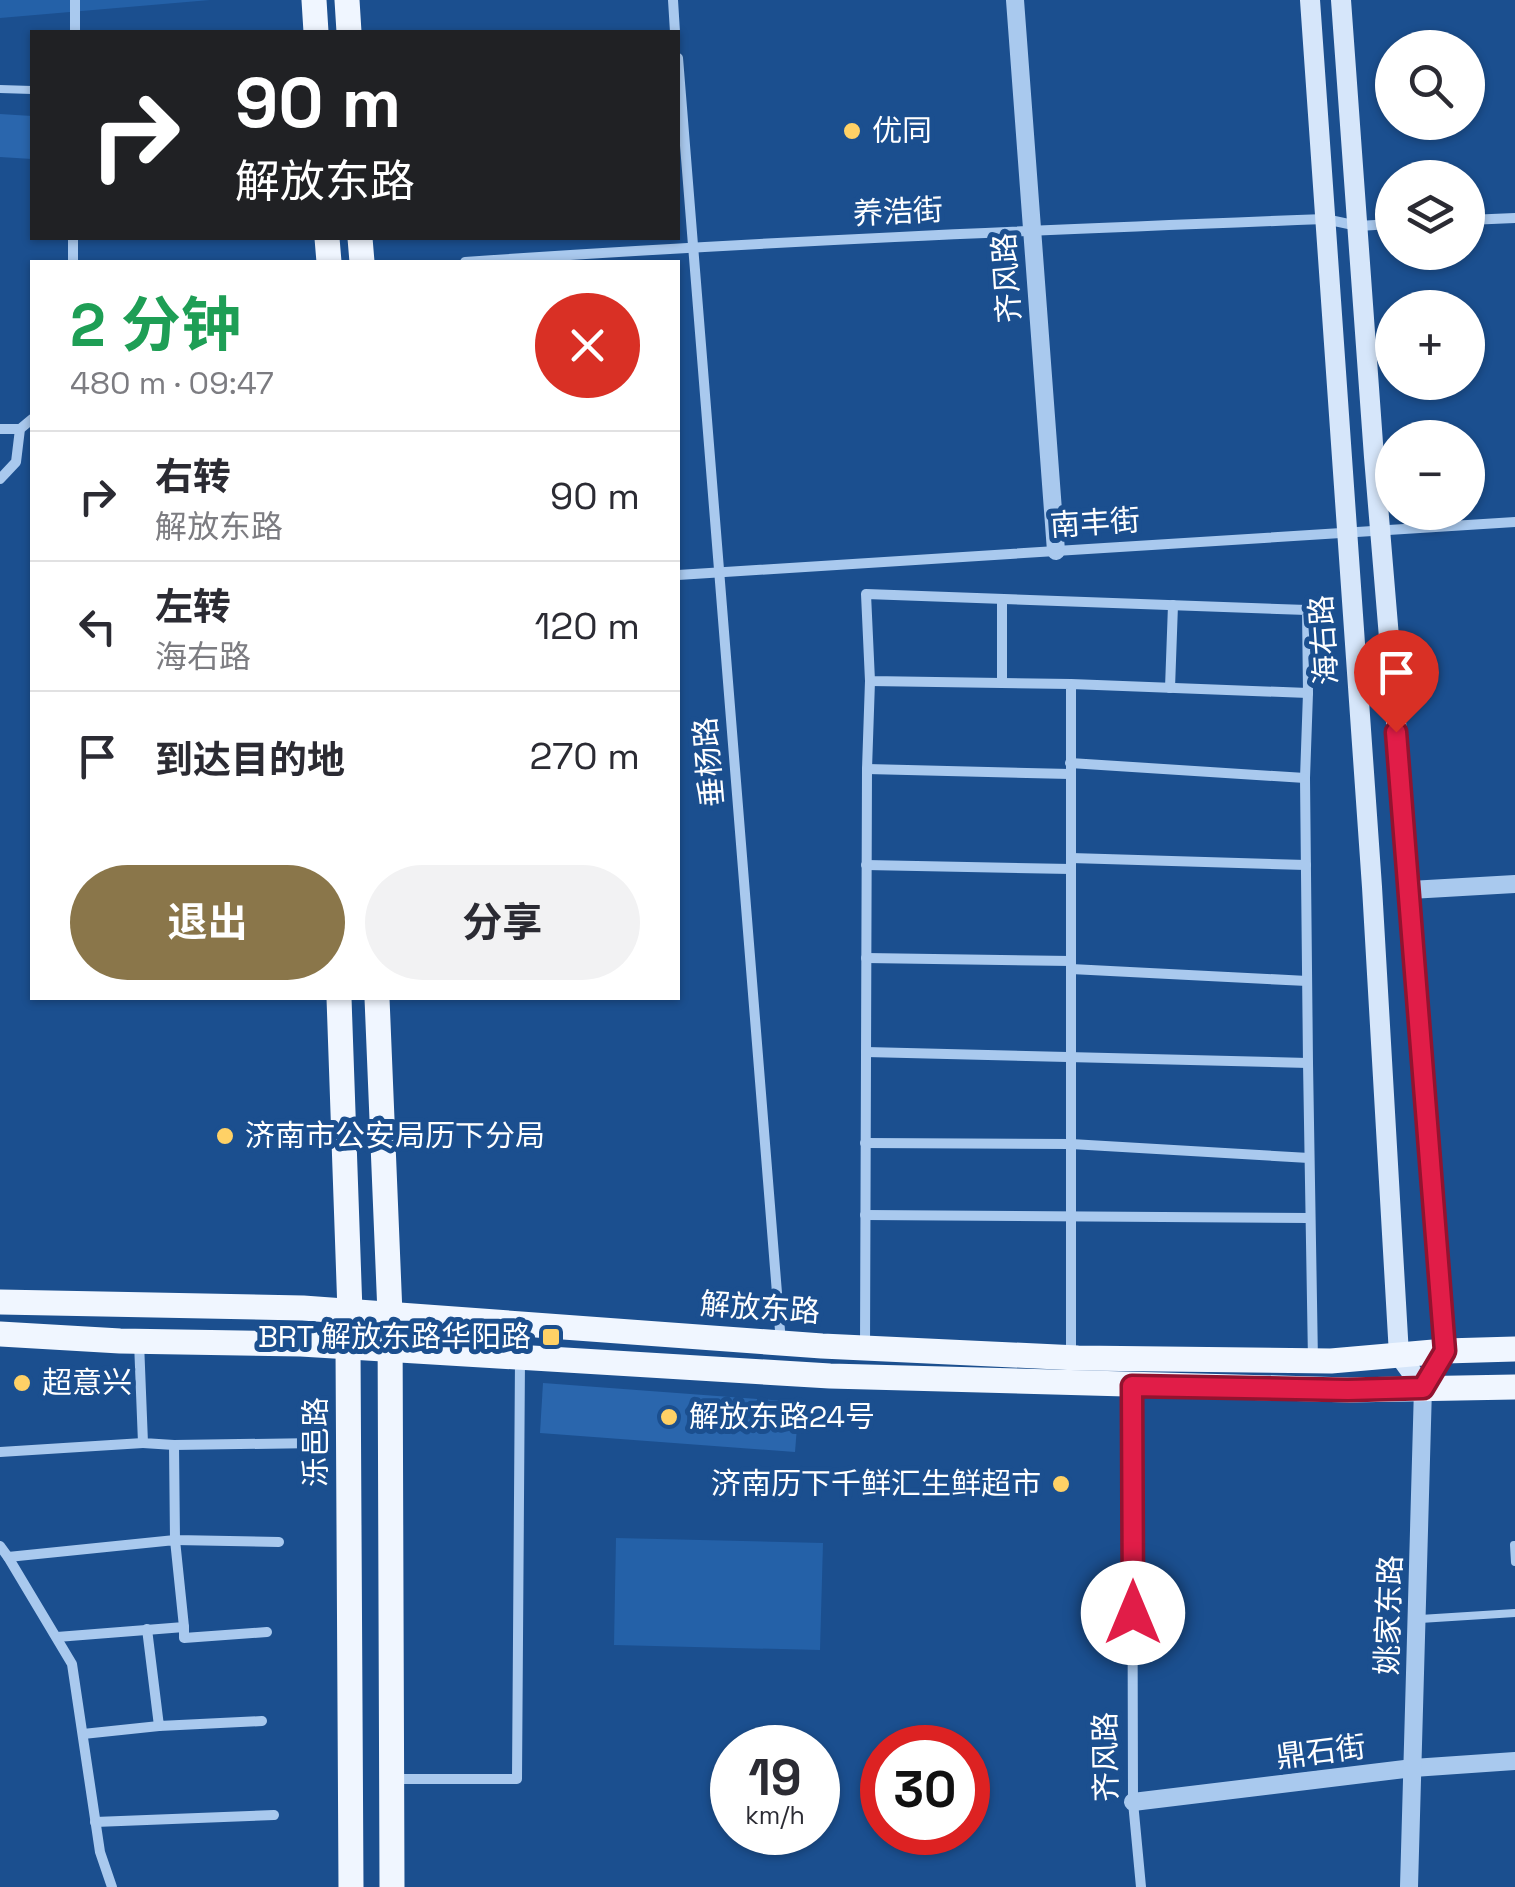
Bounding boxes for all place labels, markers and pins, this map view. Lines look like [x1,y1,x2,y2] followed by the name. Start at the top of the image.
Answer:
[872,111,932,150] place label: 优同
[841,120,863,142] marker: 优同
[1354,630,1439,733] pin
[245,1116,545,1155] place label: 济南市公安局历下分局
[214,1125,236,1147] marker: 济南市公安局历下分局
[258,1317,531,1356] place label: BRT 解放东路华阳路
[540,1326,562,1348] marker: BRT 解放东路华阳路
[42,1363,132,1402] place label: 超意兴
[11,1372,33,1394] marker: 超意兴
[689,1397,875,1436] place label: 解放东路24号
[658,1406,680,1428] marker: 解放东路24号
[711,1464,1041,1503] place label: 济南历下千鲜汇生鲜超市
[1050,1473,1072,1495] marker: 济南历下千鲜汇生鲜超市

